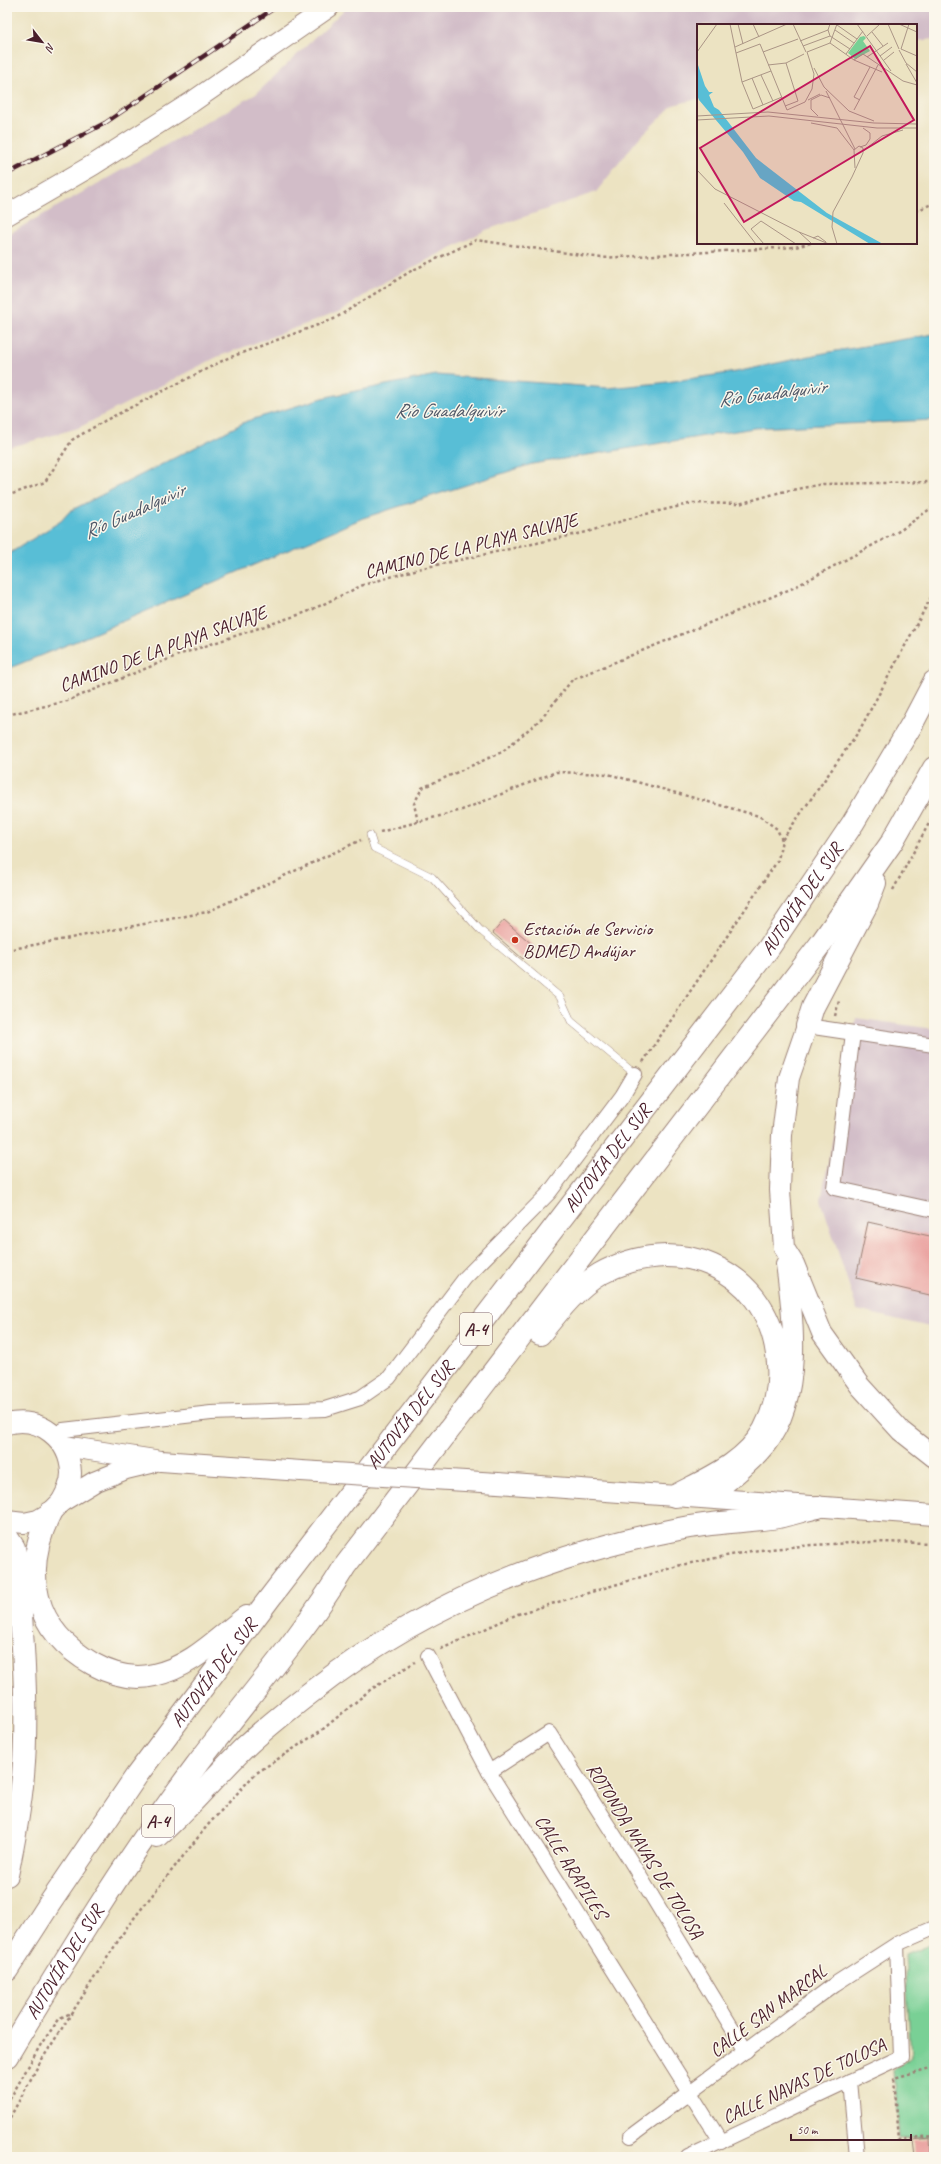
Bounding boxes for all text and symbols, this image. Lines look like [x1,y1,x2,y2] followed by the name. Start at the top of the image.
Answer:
[22,22,62,62] north arrow
[697,24,917,244] inset map
[42,41,58,56] text: N
[717,374,830,412] water label: Río Guadalquivir
[395,398,506,423] water label: Río Guadalquivir
[80,476,191,544] water label: Río Guadalquivir
[362,507,583,584] street label: CAMINO DE LA PLAYA SALVAJE
[56,599,273,698] street label: CAMINO DE LA PLAYA SALVAJE
[756,836,849,960] street label: AUTOVÍA DEL SUR
[523,917,654,963] place label: Estación de Servicio BDMED Andújar
[510,935,520,945] marker: Estación de Servicio BDMED Andújar
[558,1097,658,1217] street label: AUTOVÍA DEL SUR
[460,1313,492,1345] road number: A-4
[361,1354,461,1474] street label: AUTOVÍA DEL SUR
[165,1612,264,1732] street label: AUTOVÍA DEL SUR
[581,1759,709,1944] street label: ROTONDA NAVAS DE TOLOSA
[142,1805,174,1837] road number: A-4
[529,1810,615,1927] street label: CALLE ARAPILES
[20,1898,110,2024] street label: AUTOVÍA DEL SUR
[705,1959,832,2063] street label: CALLE SAN MARCAL
[719,2032,890,2129] street label: CALLE NAVAS DE TOLOSA
[791,2116,911,2142] scale bar
[797,2122,819,2138] text: 50 m

